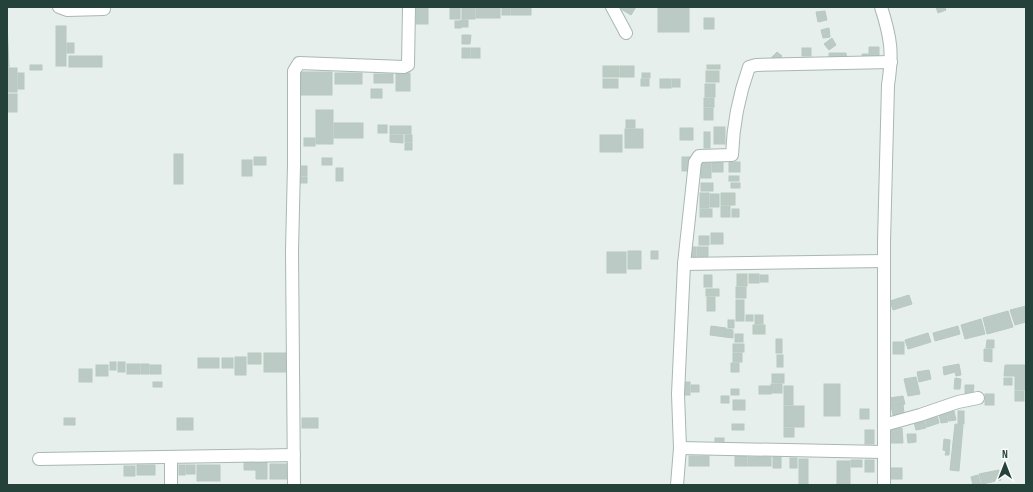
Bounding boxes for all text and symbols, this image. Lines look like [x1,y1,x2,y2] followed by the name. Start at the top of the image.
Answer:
[985,444,1025,484] north arrow
[1002,448,1008,461] text: N

